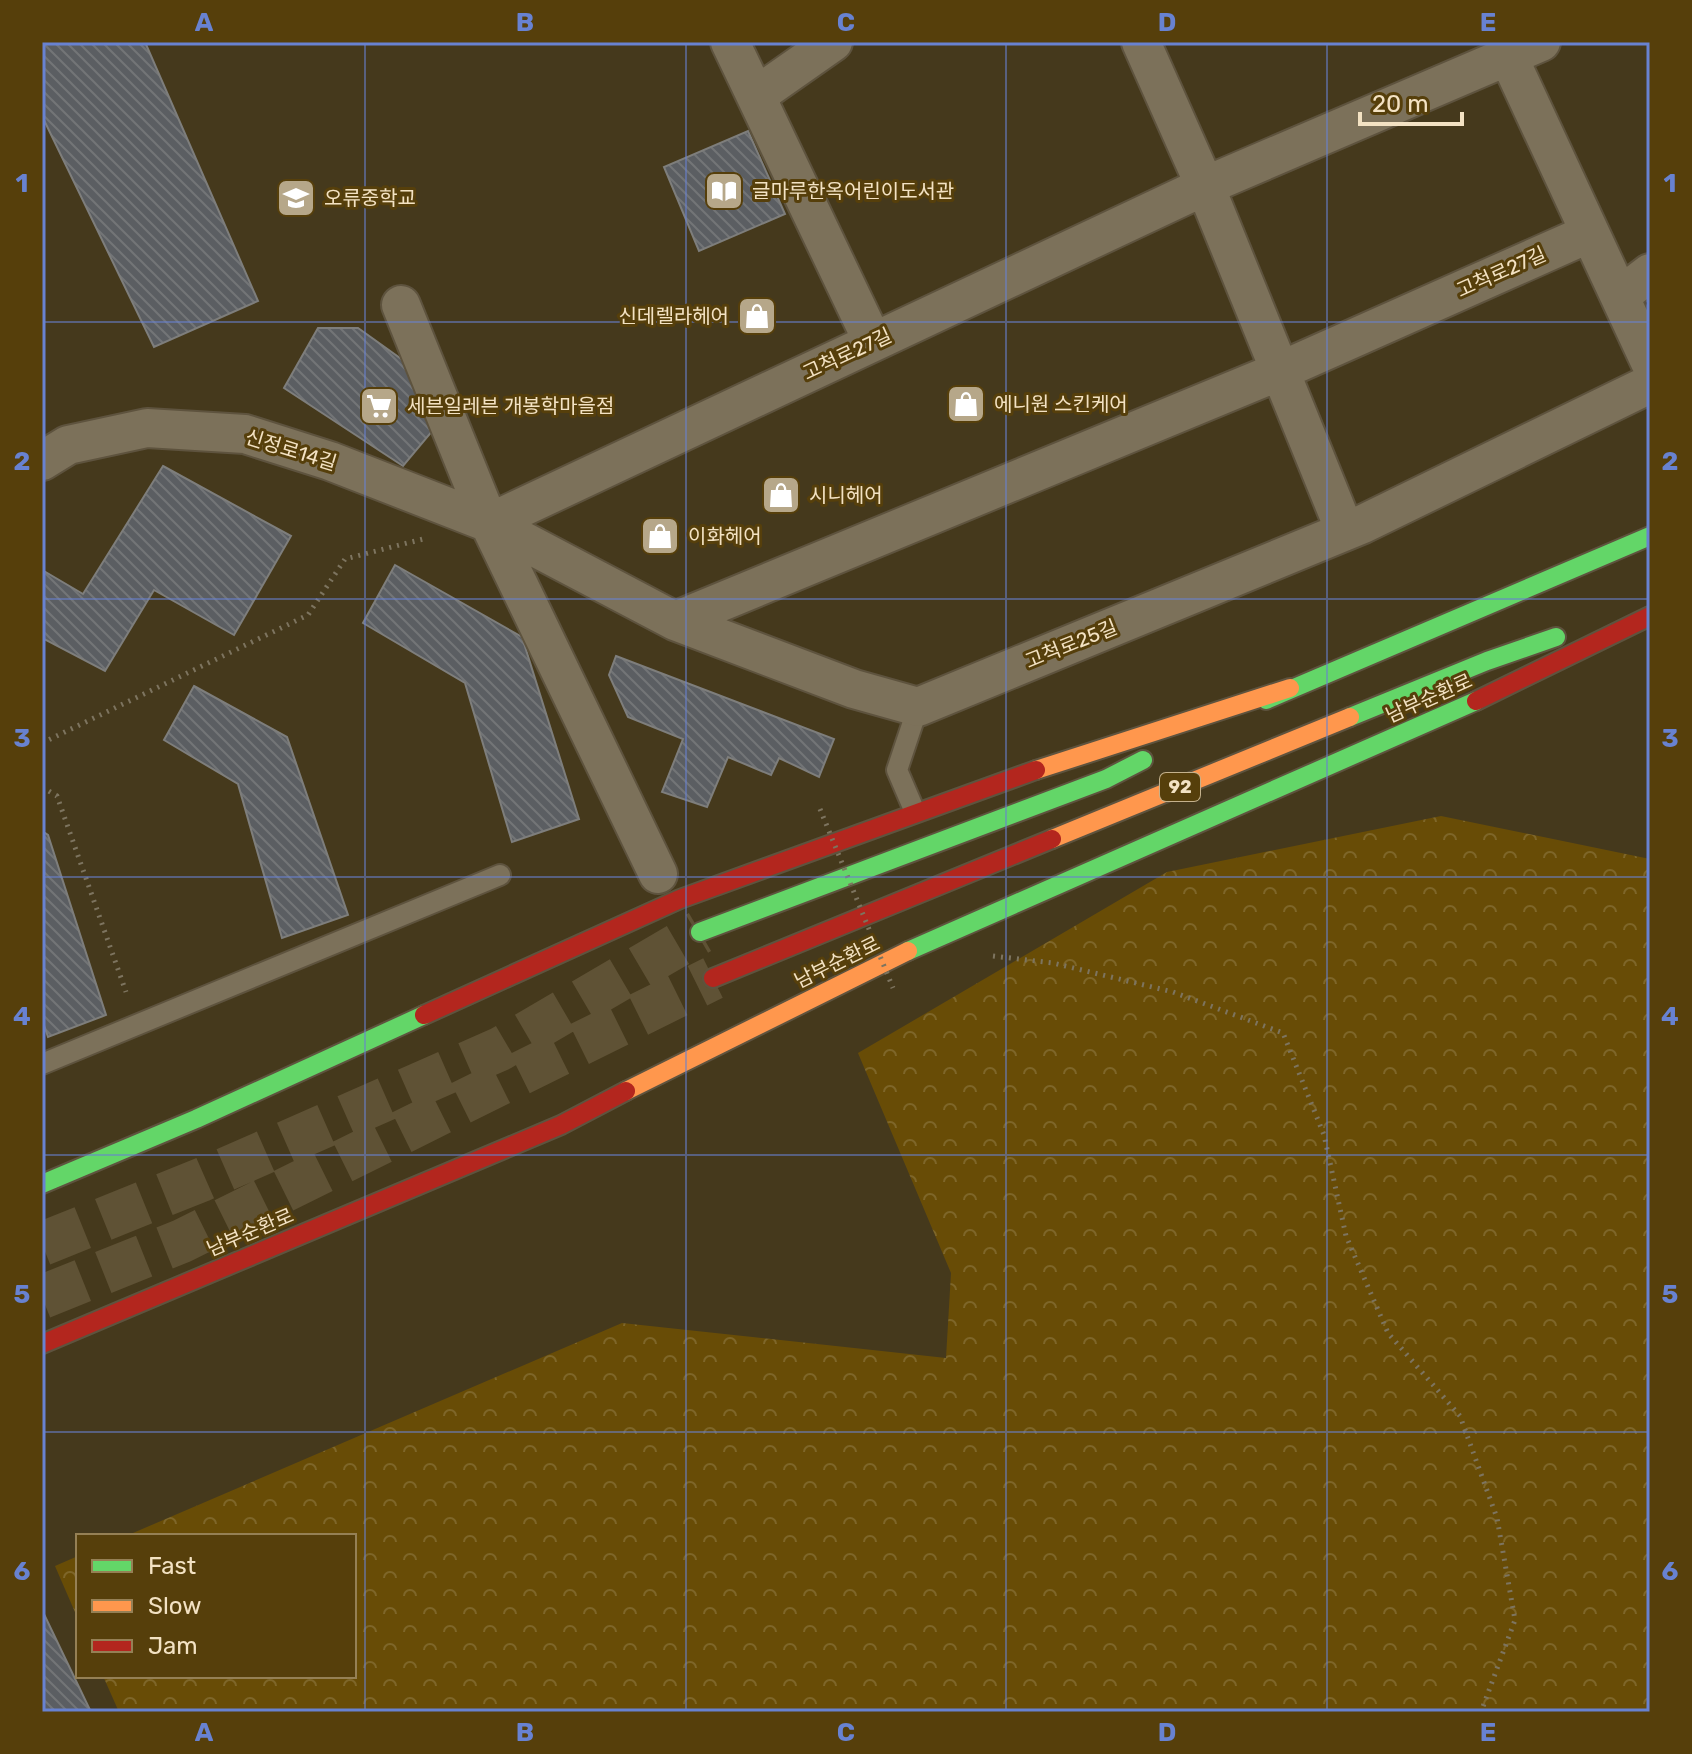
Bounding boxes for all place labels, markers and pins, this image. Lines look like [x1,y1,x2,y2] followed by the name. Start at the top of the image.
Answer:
[703,170,745,212] library icon: 글마루한옥어린이도서관
[275,177,317,219] school or university icon: 오류중학교
[752,179,954,203] place label: 글마루한옥어린이도서관
[324,186,416,210] place label: 오류중학교
[736,295,778,337] shop icon: 신데렐라헤어
[619,304,729,328] place label: 신데렐라헤어
[945,383,987,425] shop icon: 에니원 스킨케어
[358,385,400,427] supermarket icon: 세븐일레븐 개봉학마을점
[994,392,1128,416] place label: 에니원 스킨케어
[407,394,614,418] place label: 세븐일레븐 개봉학마을점
[760,474,802,516] shop icon: 시니헤어
[809,483,883,507] place label: 시니헤어
[639,515,681,557] shop icon: 이화헤어
[688,524,762,548] place label: 이화헤어

